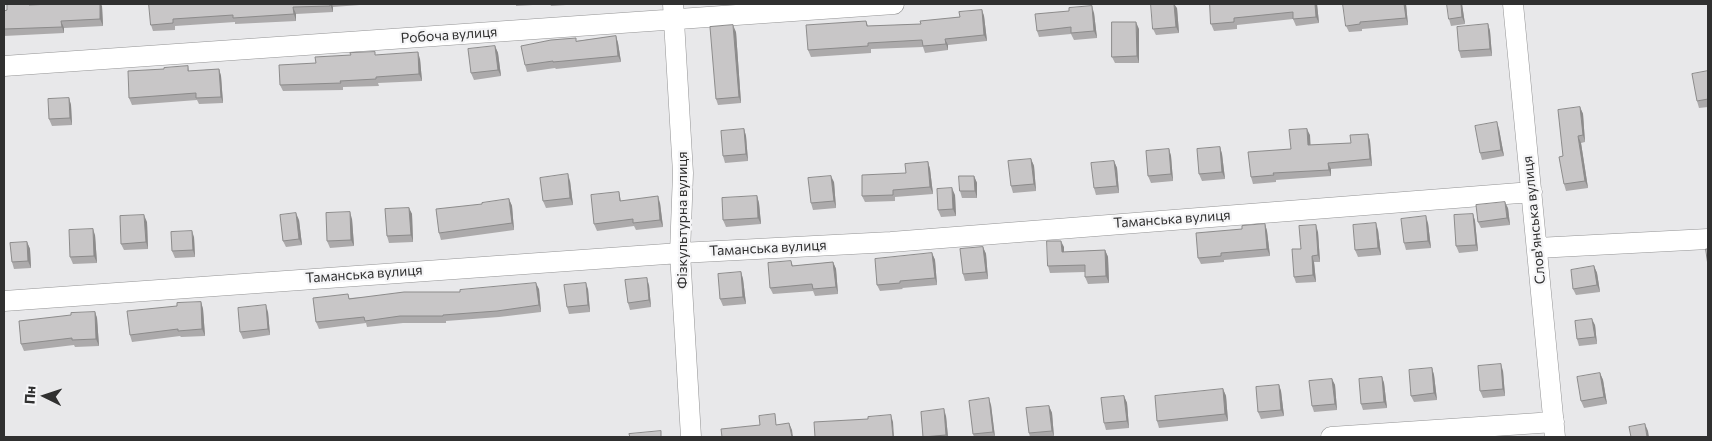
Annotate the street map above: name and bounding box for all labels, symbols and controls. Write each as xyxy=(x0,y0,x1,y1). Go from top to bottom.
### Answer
street label: Робоча вулиця xyxy=(400,23,498,47)
street label: Фізкультурна вулиця xyxy=(674,151,690,289)
street label: Слов'янська вулиця xyxy=(1519,155,1549,285)
street label: Таманська вулиця xyxy=(1113,207,1231,231)
street label: Таманська вулиця xyxy=(709,237,827,259)
street label: Таманська вулиця xyxy=(305,262,423,286)
north arrow xyxy=(20,371,70,421)
text: Пн xyxy=(20,385,39,405)

